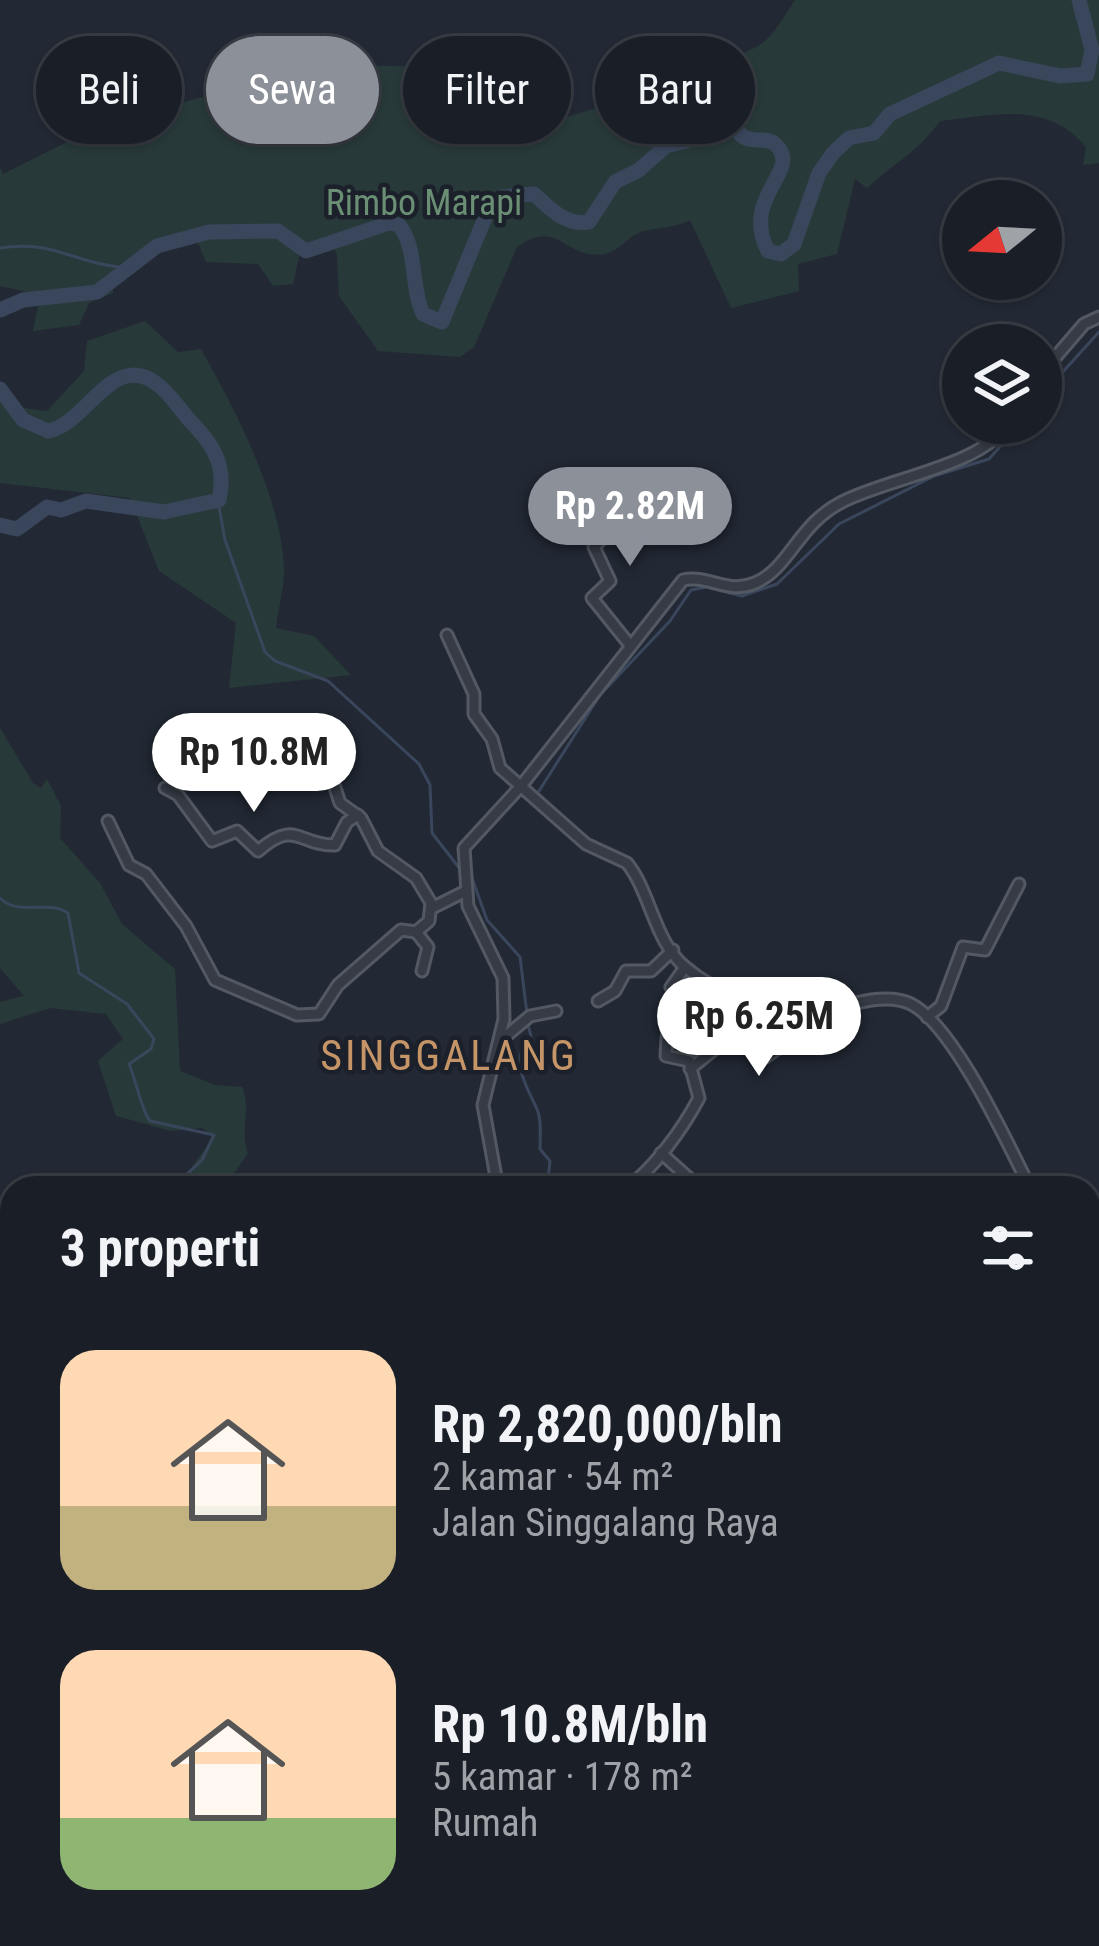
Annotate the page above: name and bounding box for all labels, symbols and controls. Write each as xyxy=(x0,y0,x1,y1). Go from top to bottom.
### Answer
chip: Beli xyxy=(36,36,182,144)
chip: Sewa xyxy=(206,36,379,144)
chip: Filter xyxy=(403,36,571,144)
chip: Baru xyxy=(595,36,755,144)
north arrow xyxy=(942,180,1062,300)
map controls xyxy=(942,180,1062,444)
park label: Rimbo Marapi xyxy=(326,182,522,224)
button: layers xyxy=(942,324,1062,444)
pin: Rp 2.82M xyxy=(506,467,754,569)
text: Rp 2.82M xyxy=(555,483,705,529)
pin: Rp 10.8M xyxy=(130,713,378,815)
text: Rp 10.8M xyxy=(179,729,329,775)
pin: Rp 6.25M xyxy=(635,977,883,1079)
text: Rp 6.25M xyxy=(684,993,834,1039)
district label: SINGGALANG xyxy=(320,1031,578,1080)
icon: filters xyxy=(975,1215,1041,1281)
text: 3 properti xyxy=(60,1219,260,1278)
text: Rp 2,820,000/bln xyxy=(432,1395,783,1454)
icon: home xyxy=(156,1398,300,1542)
text: 2 kamar · 54 m² xyxy=(432,1454,673,1500)
text: Jalan Singgalang Raya xyxy=(432,1500,779,1546)
text: Rp 10.8M/bln xyxy=(432,1695,708,1754)
icon: home xyxy=(156,1698,300,1842)
text: 5 kamar · 178 m² xyxy=(432,1754,693,1800)
text: Rumah xyxy=(432,1800,538,1846)

